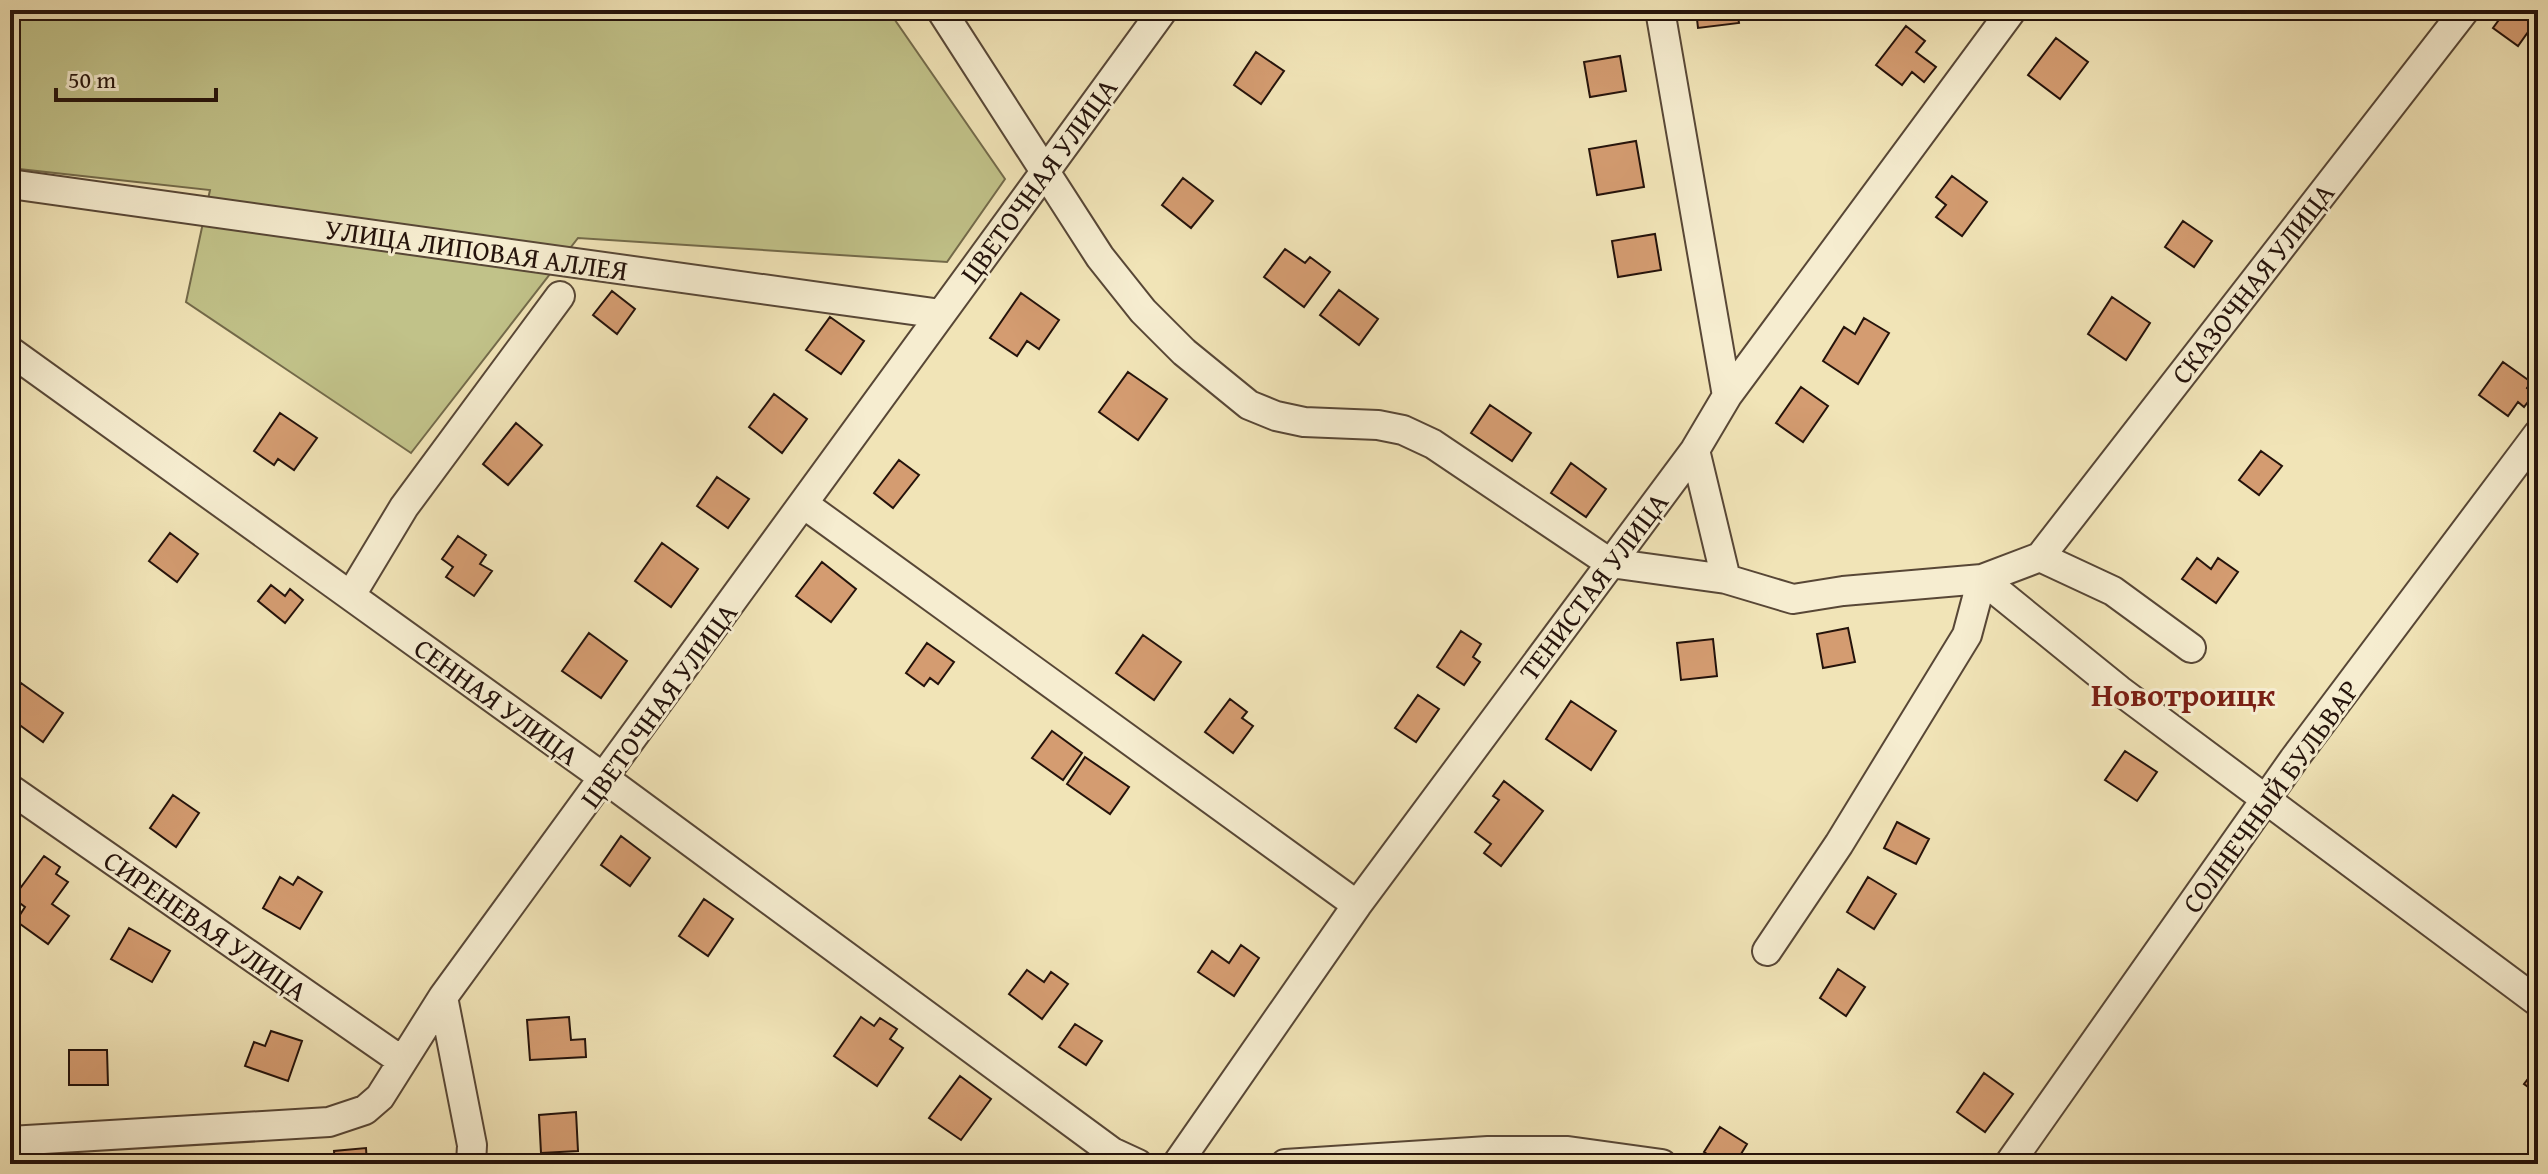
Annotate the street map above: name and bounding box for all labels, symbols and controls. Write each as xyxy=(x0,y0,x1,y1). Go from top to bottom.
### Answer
scale bar xyxy=(56,52,216,102)
text: 50 m xyxy=(68,62,116,97)
street label: ЦВЕТОЧНАЯ УЛИЦА xyxy=(949,69,1127,291)
street label: СКАЗОЧНАЯ УЛИЦА xyxy=(2160,174,2344,392)
street label: УЛИЦА ЛИПОВАЯ АЛЛЕЯ xyxy=(322,207,630,291)
street label: ТЕНИСТАЯ УЛИЦА xyxy=(1508,483,1678,689)
street label: ЦВЕТОЧНАЯ УЛИЦА xyxy=(569,594,747,816)
street label: СЕННАЯ УЛИЦА xyxy=(406,627,588,775)
district label: Новотроицк xyxy=(2091,671,2276,718)
street label: СОЛНЕЧНЫЙ БУЛЬВАР xyxy=(2171,671,2369,921)
street label: СИРЕНЕВАЯ УЛИЦА xyxy=(96,839,316,1011)

